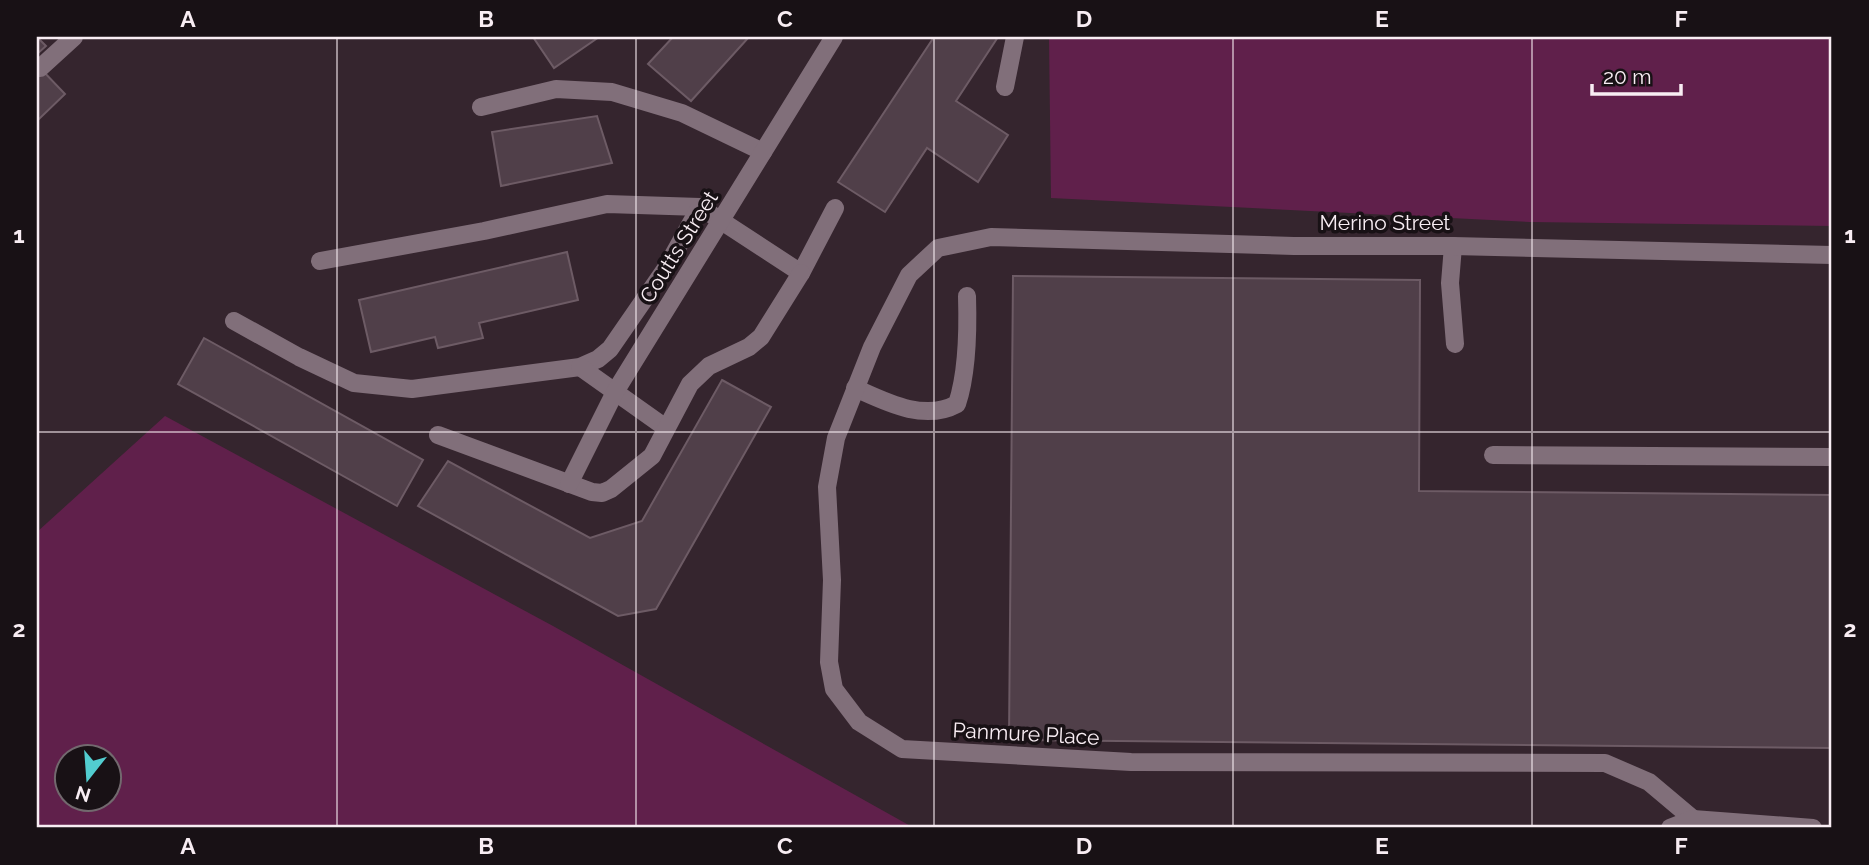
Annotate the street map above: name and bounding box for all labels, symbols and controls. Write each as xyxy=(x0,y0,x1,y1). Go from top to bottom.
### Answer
text: A xyxy=(180,5,196,32)
text: B xyxy=(478,5,494,32)
text: C xyxy=(777,5,793,32)
text: D xyxy=(1076,5,1092,32)
text: E xyxy=(1375,5,1389,32)
text: F xyxy=(1674,5,1688,32)
scale bar xyxy=(1592,52,1682,96)
text: 20 m xyxy=(1603,64,1651,89)
street label: Coutts Street xyxy=(634,186,723,307)
street label: Merino Street xyxy=(1320,210,1450,235)
text: 1 xyxy=(13,221,25,248)
text: 1 xyxy=(1844,221,1856,248)
text: 2 xyxy=(13,615,25,642)
text: 2 xyxy=(1844,615,1856,642)
street label: Panmure Place xyxy=(952,717,1100,750)
north arrow xyxy=(52,742,122,812)
text: N xyxy=(73,782,93,807)
text: A xyxy=(180,832,196,859)
text: B xyxy=(478,832,494,859)
text: C xyxy=(777,832,793,859)
text: D xyxy=(1076,832,1092,859)
text: E xyxy=(1375,832,1389,859)
text: F xyxy=(1674,832,1688,859)

